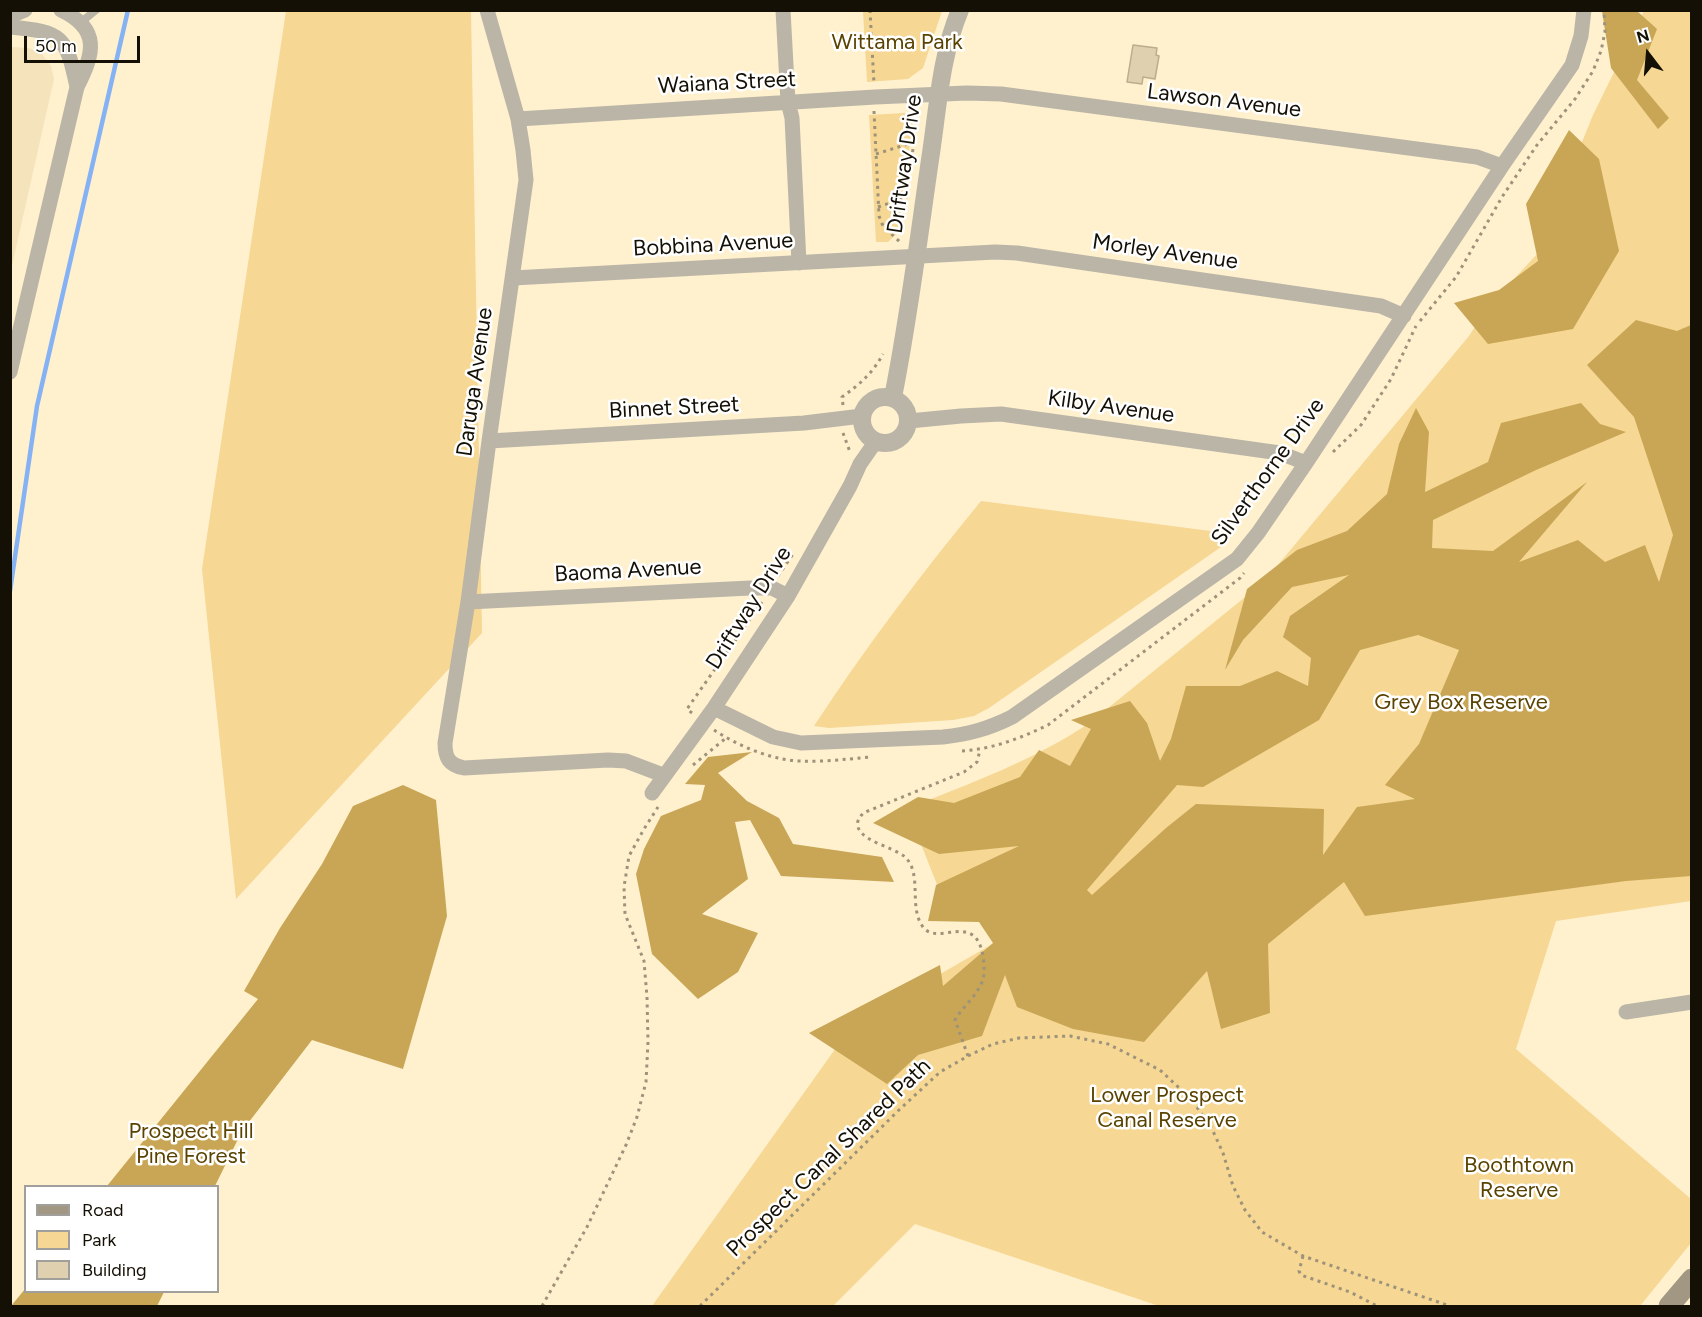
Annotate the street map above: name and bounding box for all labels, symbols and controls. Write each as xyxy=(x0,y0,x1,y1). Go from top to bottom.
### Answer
scale bar xyxy=(27,24,142,62)
north arrow xyxy=(1618,24,1678,84)
text: N xyxy=(1634,25,1651,47)
park label: Wittama Park xyxy=(831,30,963,56)
text: 50 m xyxy=(35,35,77,57)
street label: Waiana Street xyxy=(657,66,797,100)
street label: Lawson Avenue xyxy=(1146,78,1302,124)
street label: Driftway Drive xyxy=(882,93,928,235)
street label: Bobbina Avenue xyxy=(632,228,794,262)
street label: Morley Avenue xyxy=(1090,229,1240,275)
street label: Daruga Avenue xyxy=(451,306,499,458)
street label: Kilby Avenue xyxy=(1046,385,1176,429)
street label: Binnet Street xyxy=(608,391,740,425)
street label: Silverthorne Drive xyxy=(1206,393,1330,551)
street label: Driftway Drive xyxy=(701,542,797,674)
street label: Baoma Avenue xyxy=(554,554,702,588)
park label: Grey Box Reserve xyxy=(1374,690,1548,716)
street label: Prospect Canal Shared Path xyxy=(721,1053,937,1263)
park label: Lower Prospect Canal Reserve xyxy=(1090,1083,1244,1134)
park label: Prospect Hill Pine Forest xyxy=(128,1119,254,1170)
park label: Boothtown Reserve xyxy=(1464,1153,1574,1204)
legend xyxy=(24,1185,219,1293)
text: Road xyxy=(82,1199,123,1221)
text: Park xyxy=(82,1229,116,1251)
text: Building xyxy=(82,1259,147,1281)

